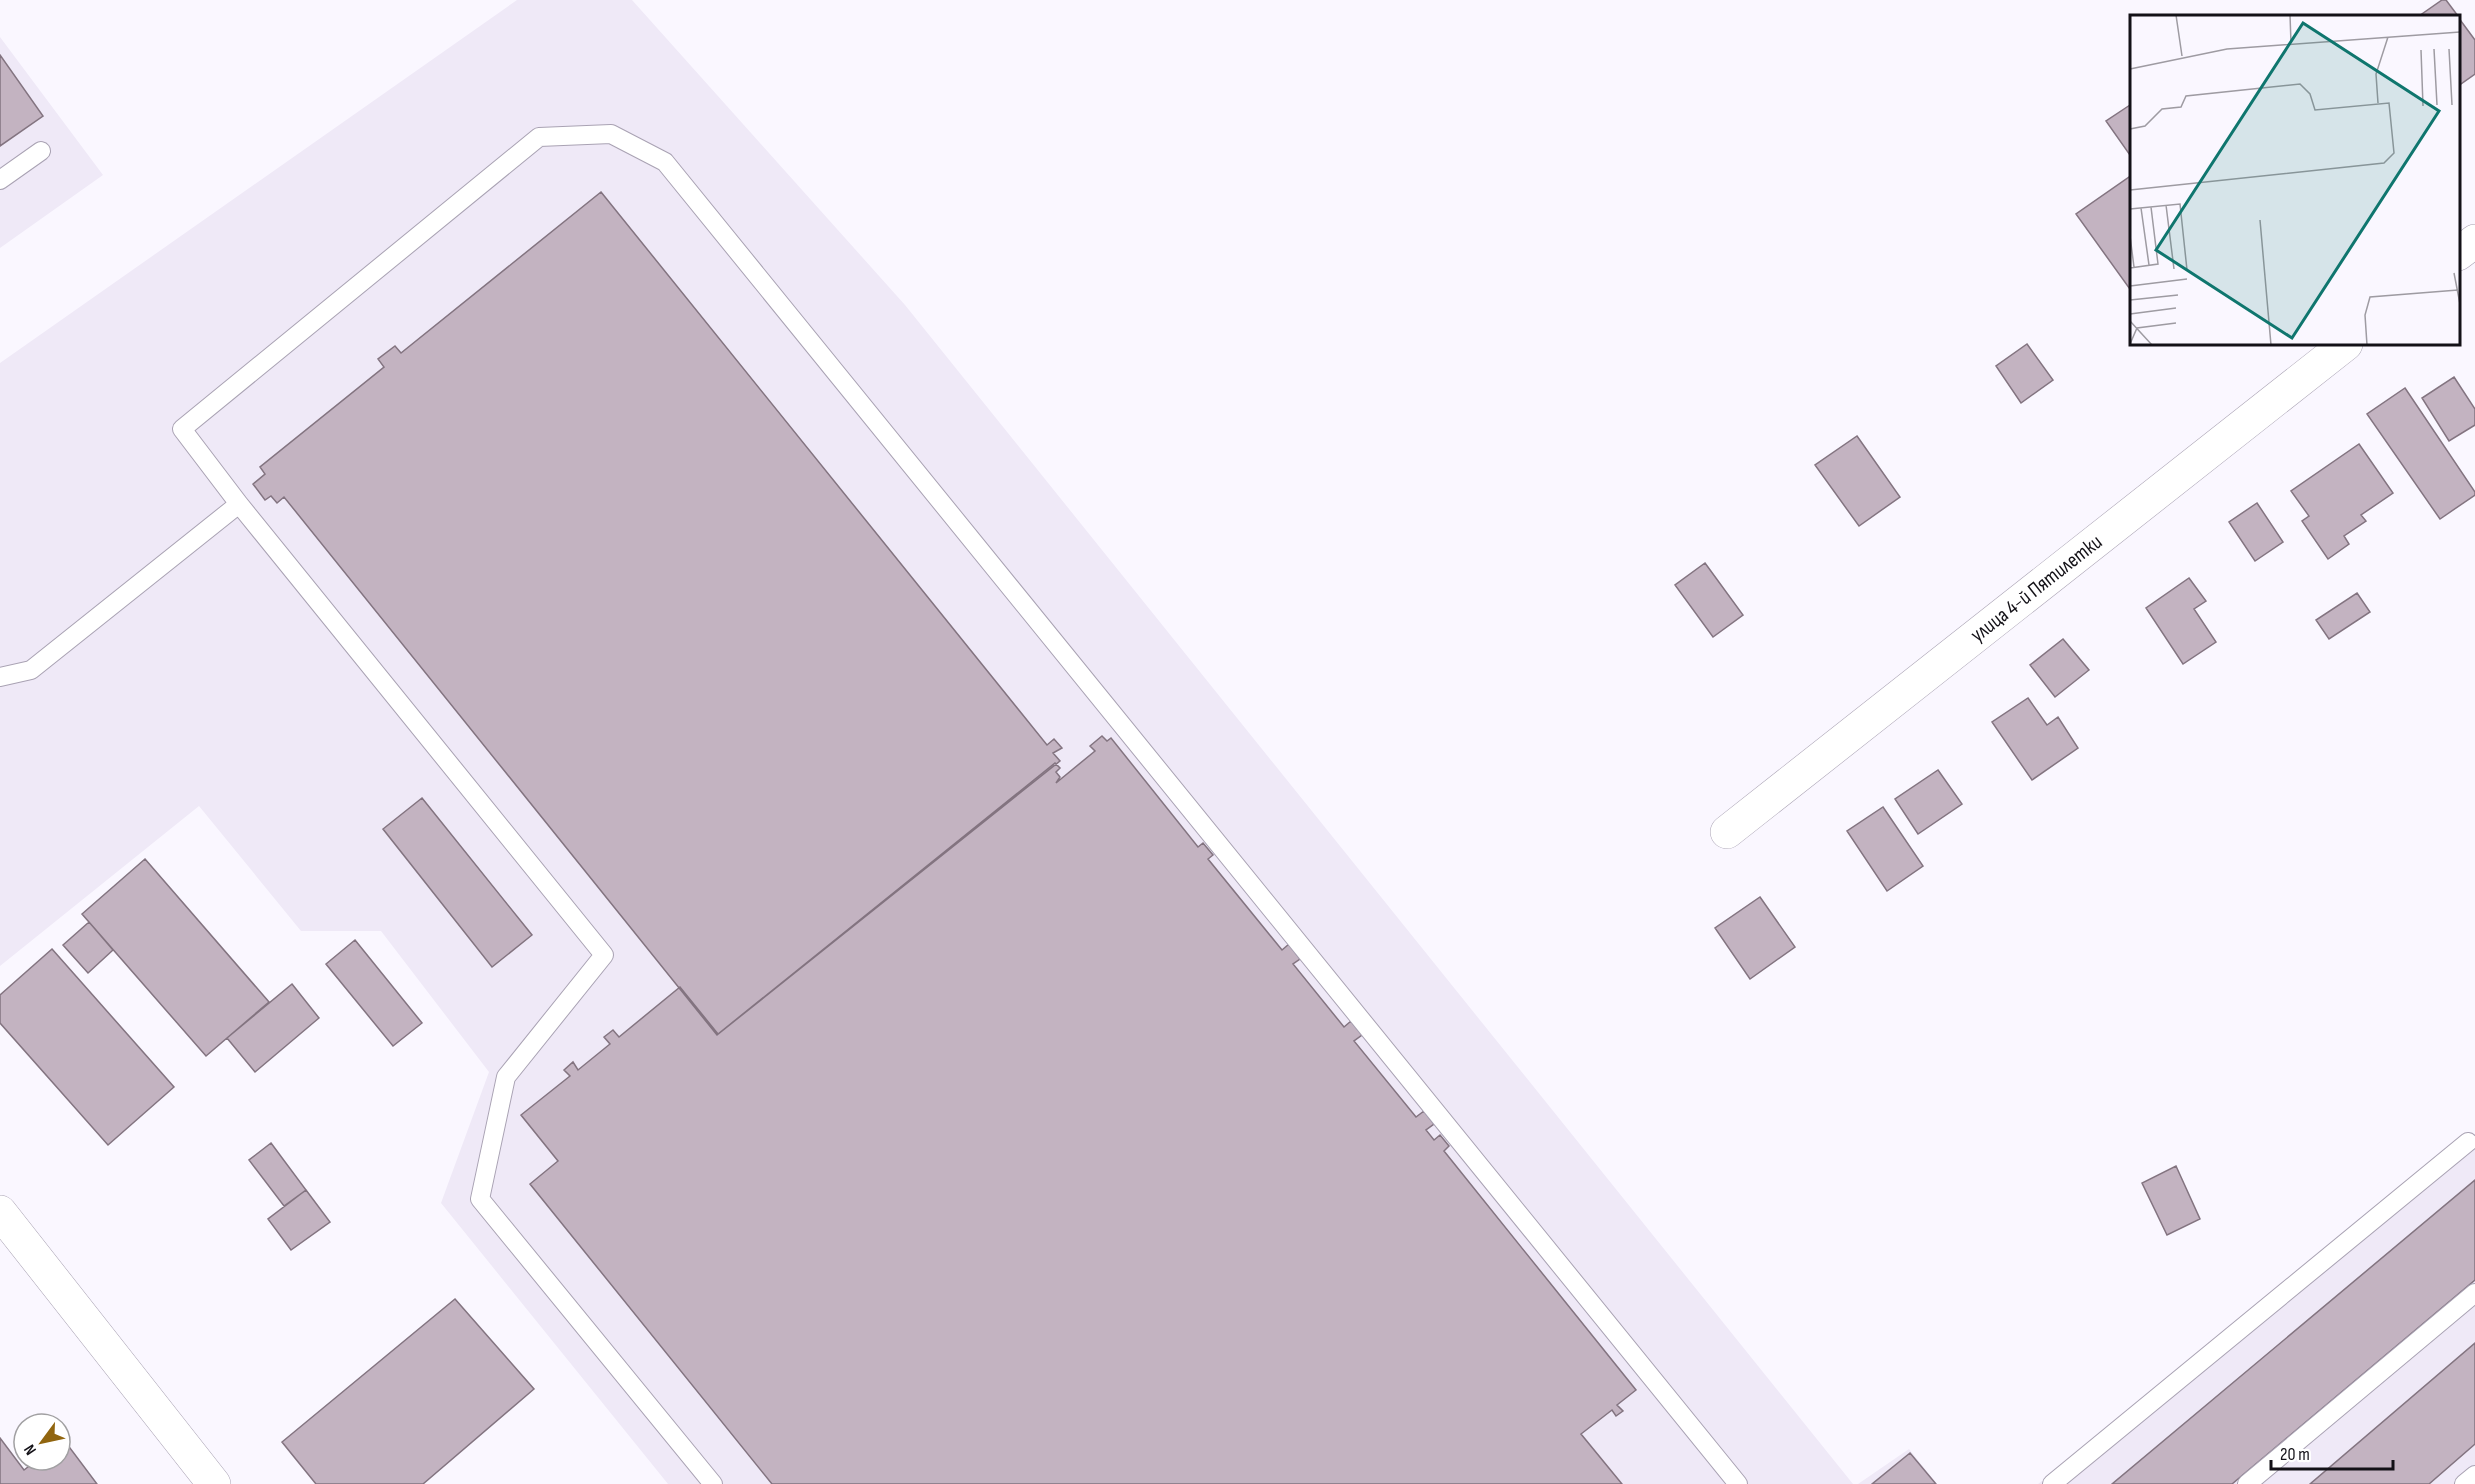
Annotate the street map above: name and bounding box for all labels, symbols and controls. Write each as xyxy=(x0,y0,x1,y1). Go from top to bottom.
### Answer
inset map xyxy=(2130,15,2460,345)
street label: улица 4-й Пятилетки xyxy=(1966,529,2107,648)
north arrow xyxy=(12,1412,72,1472)
scale bar xyxy=(2271,1433,2392,1471)
text: N xyxy=(20,1441,41,1458)
text: 20 m xyxy=(2280,1444,2310,1465)

